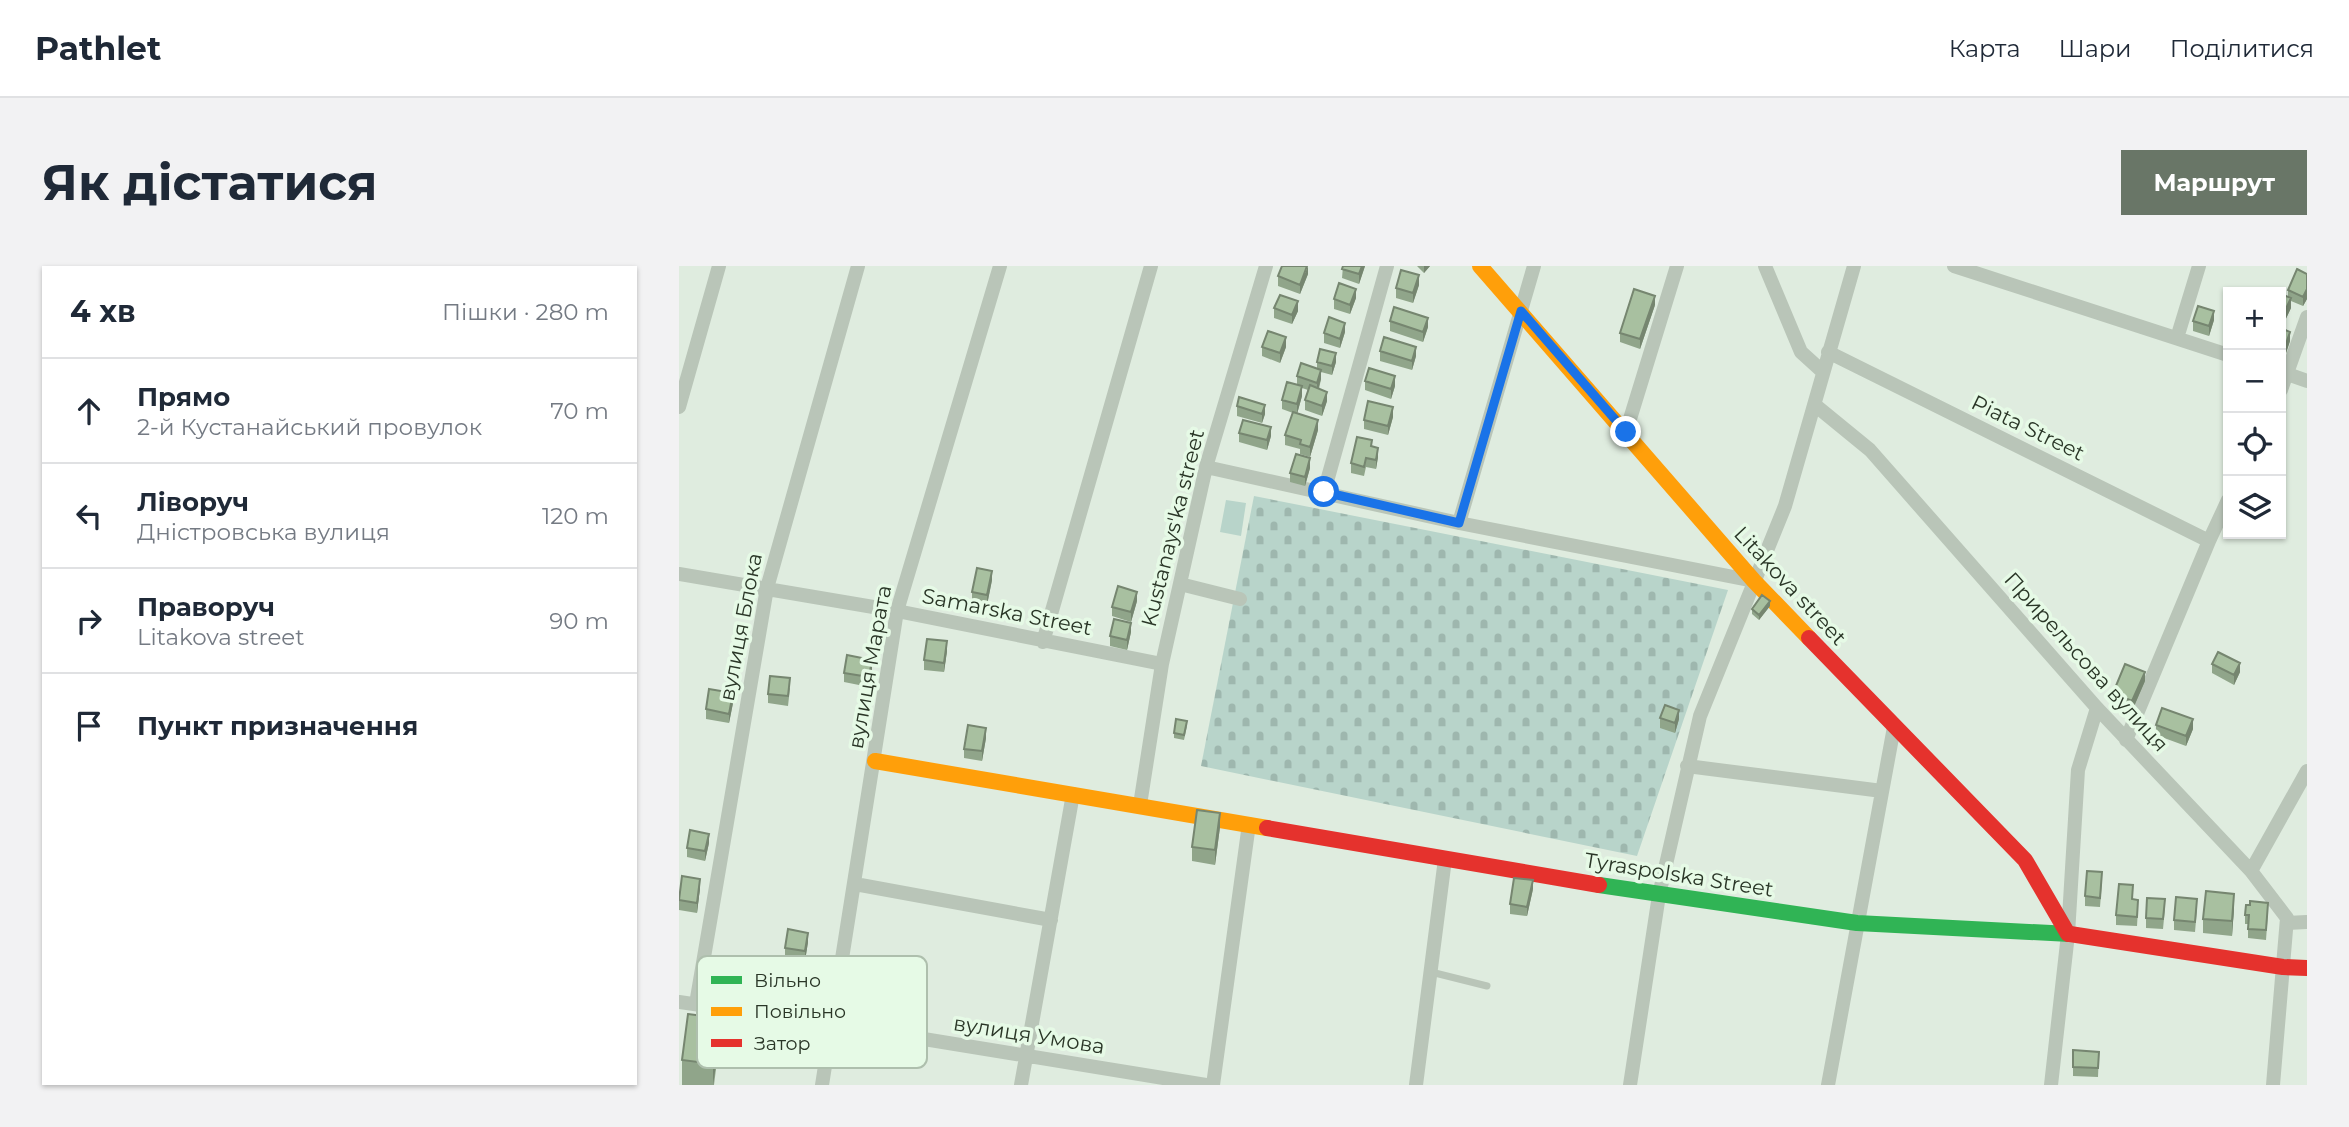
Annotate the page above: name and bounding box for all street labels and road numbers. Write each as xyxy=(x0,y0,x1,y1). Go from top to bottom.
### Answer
street label: Piata Street xyxy=(1968,389,2089,466)
street label: Kustanays'ka street xyxy=(1136,427,1209,629)
street label: Litakova street xyxy=(1729,521,1852,650)
street label: вулиця Блока xyxy=(714,551,767,703)
street label: Прирельсова вулиця xyxy=(1999,567,2174,757)
street label: вулиця Марата xyxy=(843,583,896,751)
street label: Samarska Street xyxy=(920,583,1094,640)
street label: Tyraspolska Street xyxy=(1583,847,1775,902)
street label: вулиця Умова xyxy=(952,1010,1107,1059)

